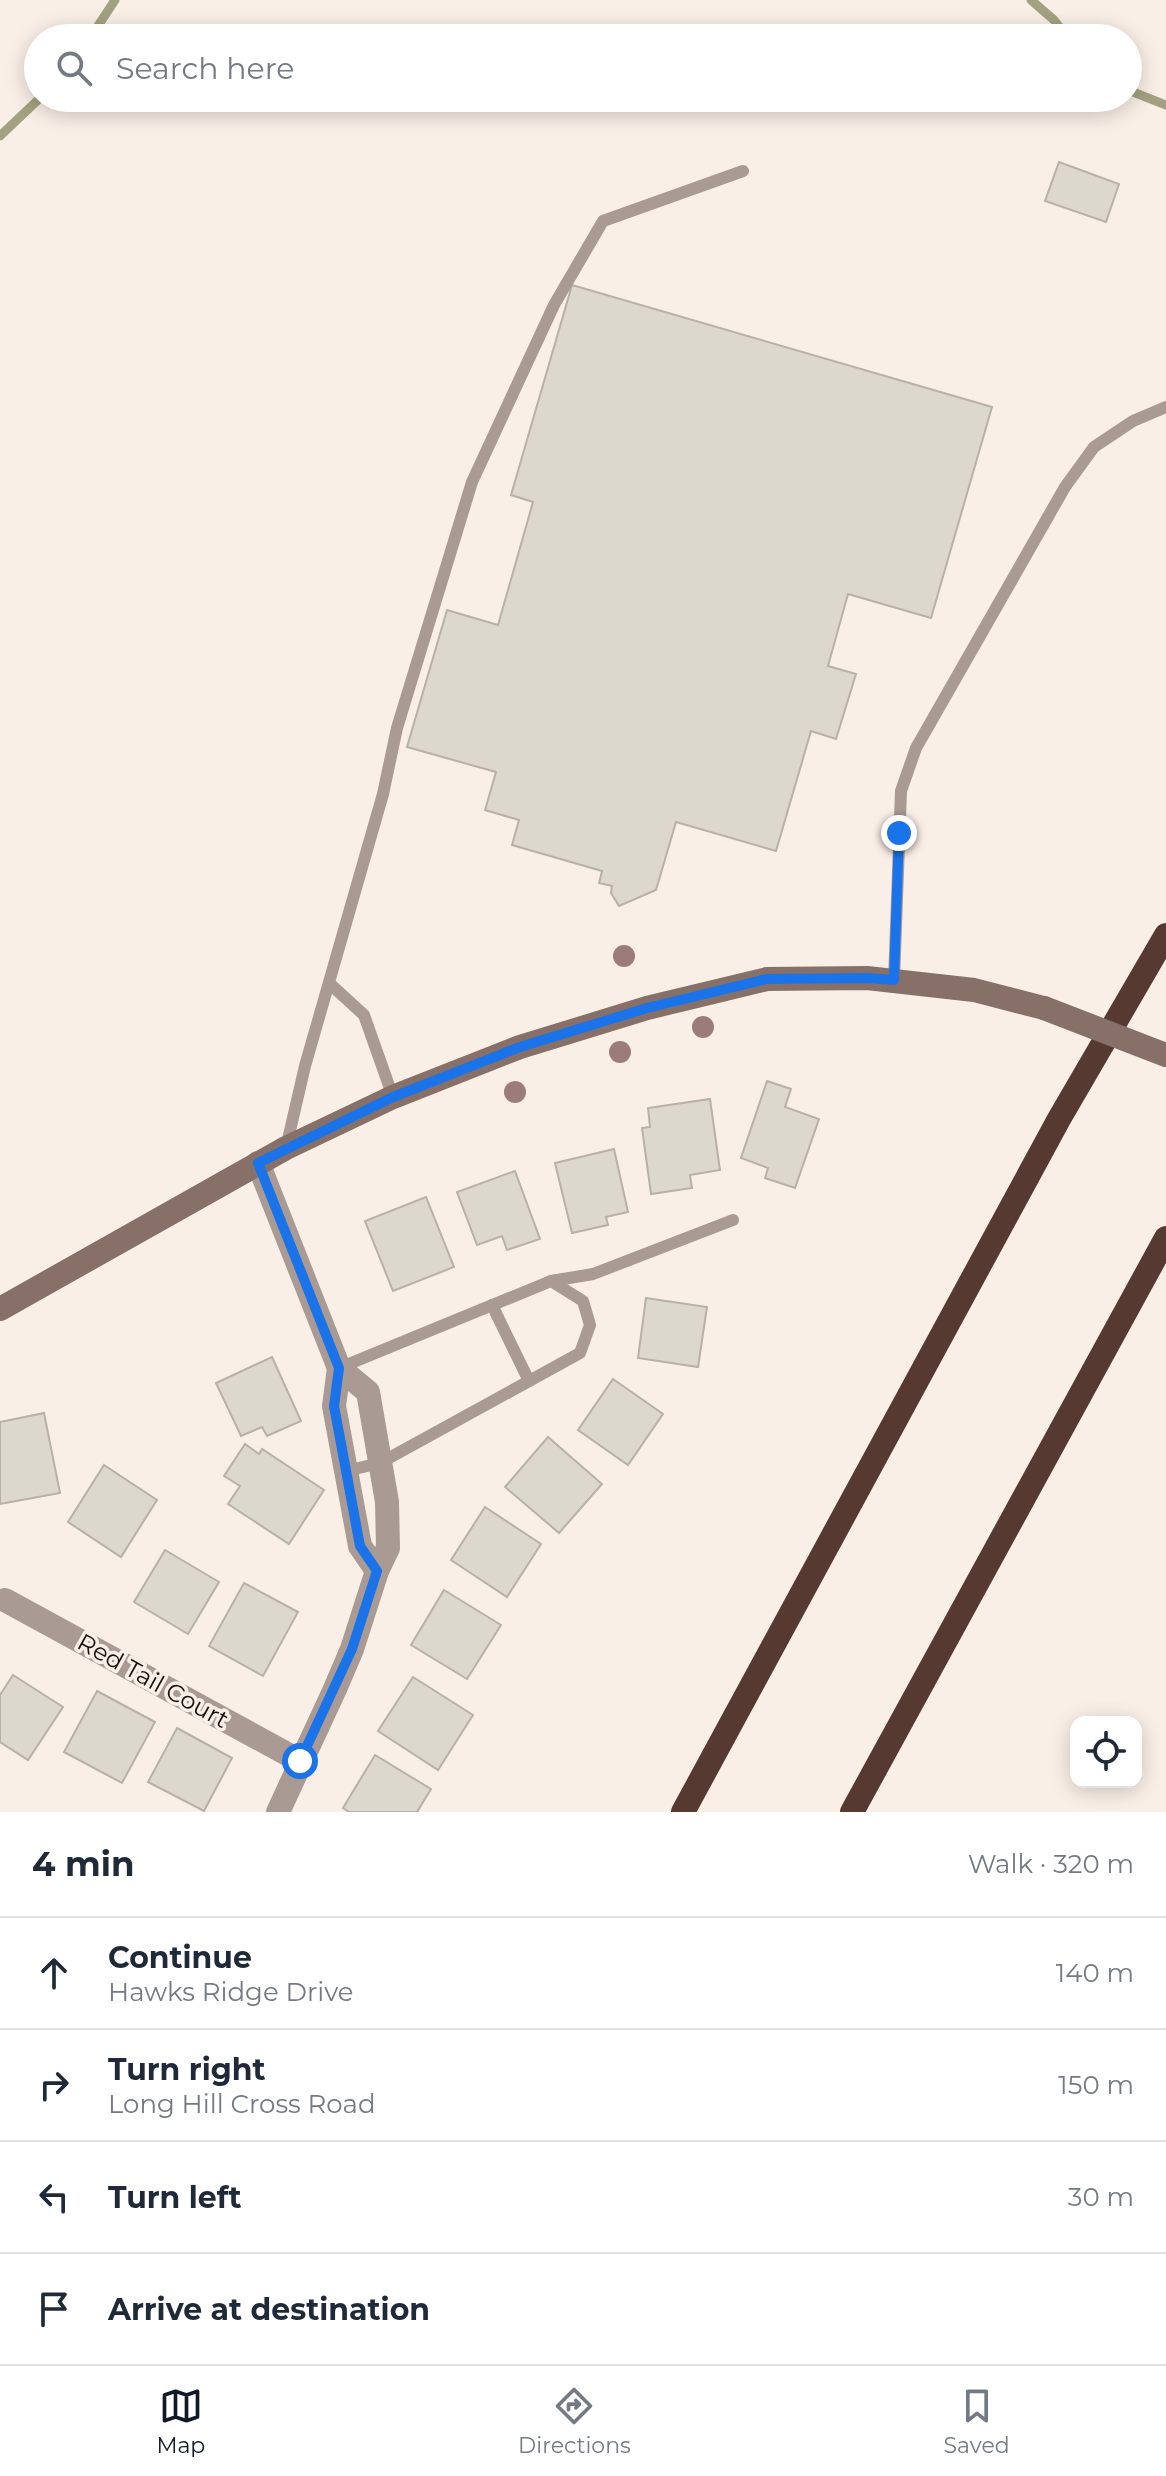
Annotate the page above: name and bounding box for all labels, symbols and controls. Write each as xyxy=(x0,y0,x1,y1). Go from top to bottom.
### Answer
search box xyxy=(24,24,1142,112)
icon: search xyxy=(52,46,96,90)
text: Search here xyxy=(116,50,294,87)
route end xyxy=(881,815,917,851)
street label: Red Tail Court xyxy=(73,1627,234,1734)
map controls xyxy=(1070,1716,1142,1788)
button: locate xyxy=(1070,1716,1142,1788)
route start xyxy=(282,1743,318,1779)
text: 4 min xyxy=(32,1843,134,1885)
text: Walk · 320 m xyxy=(968,1848,1134,1880)
text: Continue xyxy=(108,1939,252,1976)
icon: ahead xyxy=(32,1951,76,1995)
text: 140 m xyxy=(1056,1957,1134,1989)
text: Hawks Ridge Drive xyxy=(108,1976,354,2008)
text: Turn right xyxy=(108,2051,265,2088)
icon: right xyxy=(32,2063,76,2107)
text: 150 m xyxy=(1058,2069,1134,2101)
text: Long Hill Cross Road xyxy=(108,2088,376,2120)
icon: left xyxy=(32,2175,76,2219)
text: Turn left xyxy=(108,2179,241,2216)
text: 30 m xyxy=(1068,2181,1134,2213)
icon: arrive xyxy=(32,2287,76,2331)
text: Arrive at destination xyxy=(108,2291,430,2328)
tab: Map xyxy=(156,2384,205,2459)
tab: Directions xyxy=(518,2384,631,2459)
tab: Saved xyxy=(944,2384,1010,2459)

